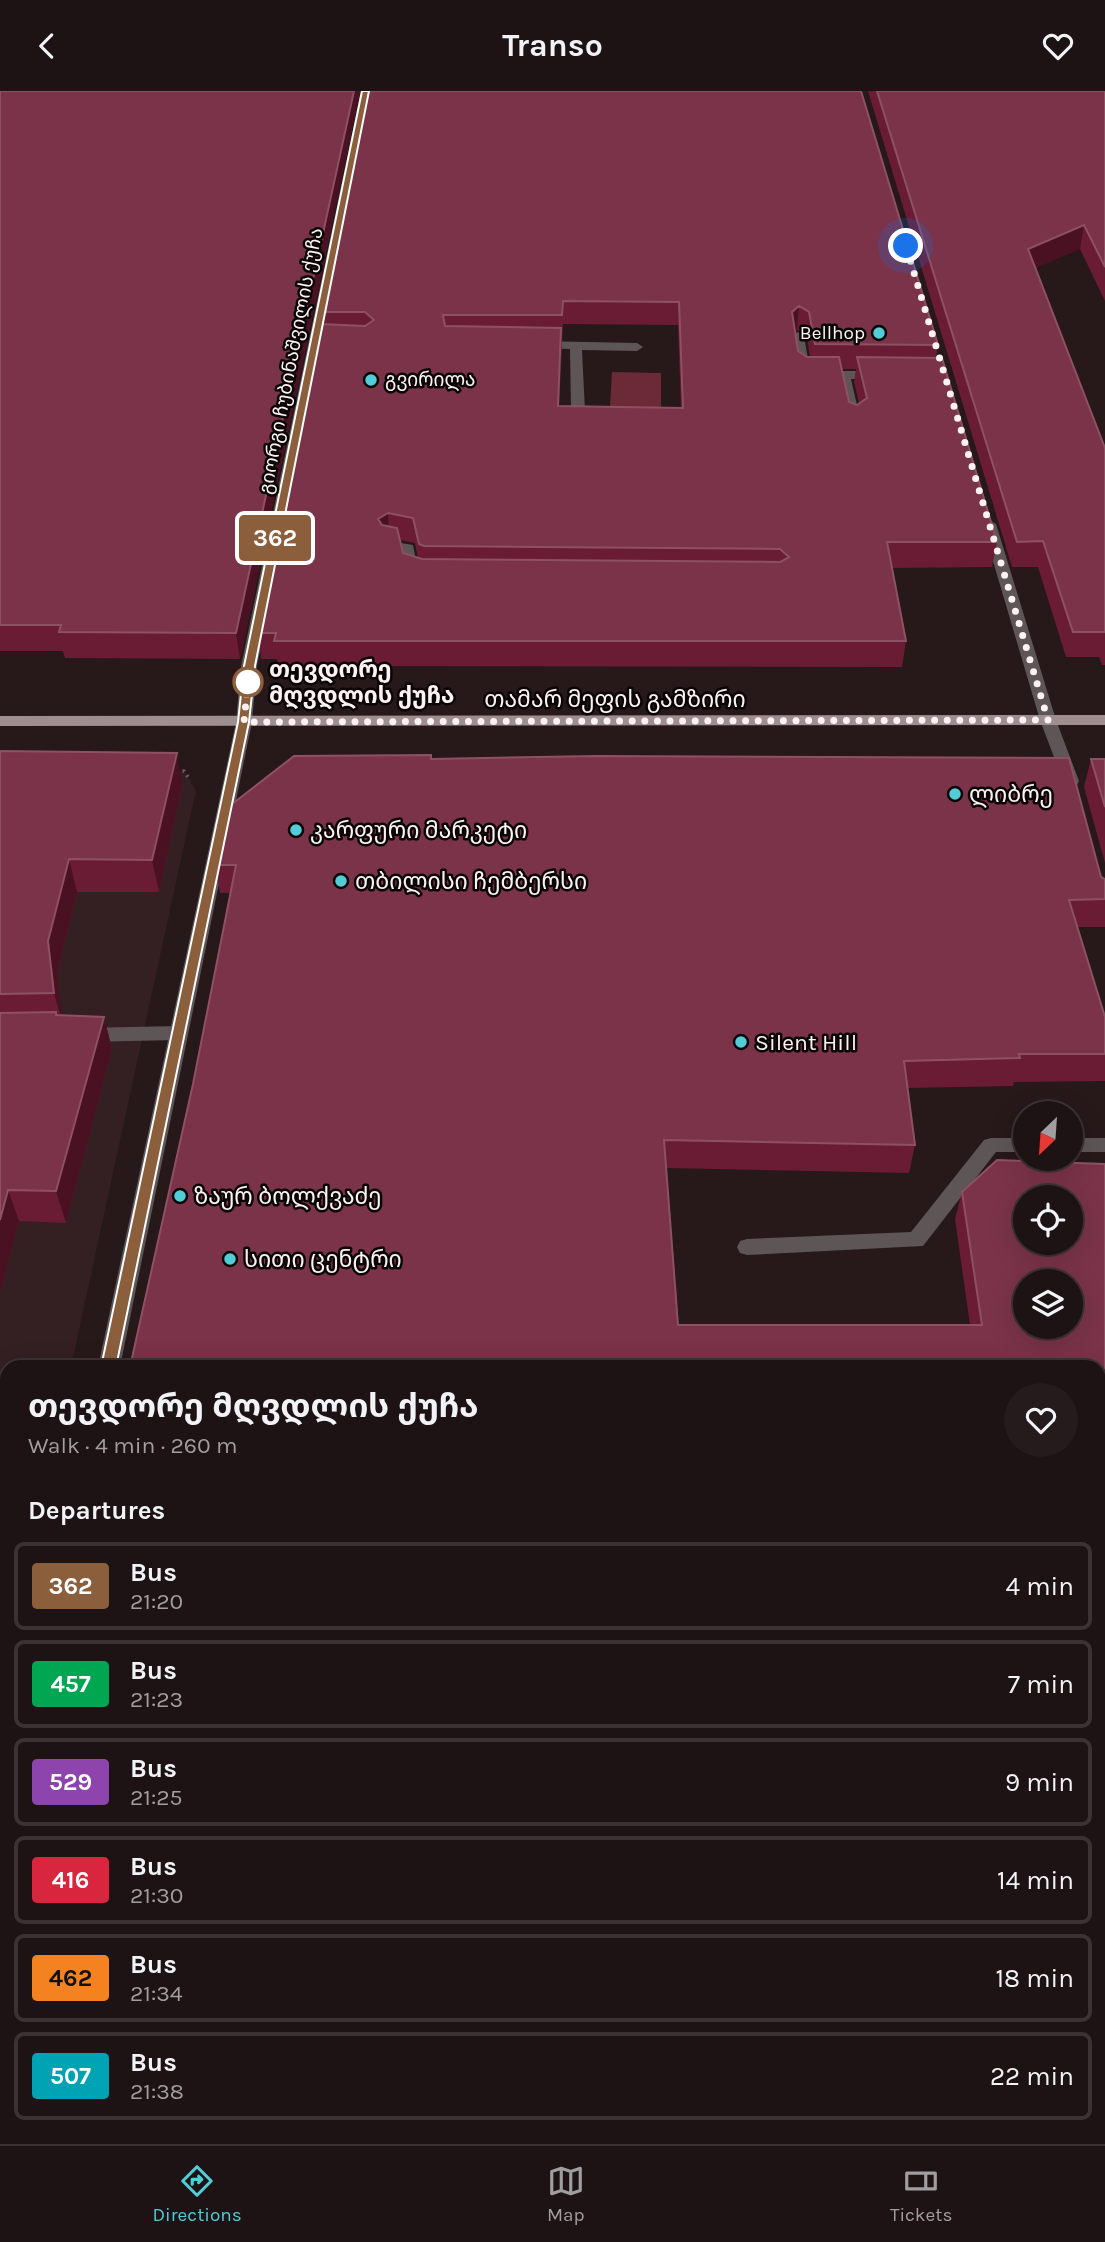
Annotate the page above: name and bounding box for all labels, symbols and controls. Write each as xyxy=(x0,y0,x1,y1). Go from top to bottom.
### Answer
icon: back xyxy=(28,27,66,65)
text: Transo xyxy=(502,27,603,64)
icon: heart xyxy=(1039,27,1077,65)
street label: გიორგი ჩუბინაშვილის ქუჩა xyxy=(254,226,329,496)
your location xyxy=(888,228,923,263)
place label: Bellhop xyxy=(800,322,865,344)
marker: Bellhop xyxy=(871,325,887,341)
place label: გვირილა xyxy=(385,369,476,392)
marker: გვირილა xyxy=(363,372,379,388)
line badge: 362 xyxy=(235,515,315,561)
text: 362 xyxy=(253,524,297,552)
place label: თევდორე მღვდლის ქუჩა xyxy=(269,656,455,710)
marker: თევდორე მღვდლის ქუჩა xyxy=(233,667,263,697)
street label: თამარ მეფის გამზირი xyxy=(484,686,746,713)
place label: ლიბრე xyxy=(969,781,1053,808)
marker: ლიბრე xyxy=(947,786,963,802)
place label: კარფური მარკეტი xyxy=(310,817,527,844)
marker: კარფური მარკეტი xyxy=(288,822,304,838)
place label: თბილისი ჩემბერსი xyxy=(355,868,587,895)
marker: თბილისი ჩემბერსი xyxy=(333,873,349,889)
place label: Silent Hill xyxy=(755,1029,857,1056)
marker: Silent Hill xyxy=(733,1034,749,1050)
north arrow xyxy=(1013,1101,1083,1171)
map controls xyxy=(1013,1101,1083,1339)
place label: ზაურ ბოლქვაძე xyxy=(194,1183,382,1210)
button: locate xyxy=(1013,1185,1083,1255)
marker: ზაურ ბოლქვაძე xyxy=(172,1188,188,1204)
place label: სითი ცენტრი xyxy=(244,1246,402,1273)
marker: სითი ცენტრი xyxy=(222,1251,238,1267)
button: layers xyxy=(1013,1269,1083,1339)
button: heart xyxy=(1004,1383,1078,1457)
text: თევდორე მღვდლის ქუჩა xyxy=(28,1387,478,1425)
text: Walk · 4 min · 260 m xyxy=(28,1432,238,1459)
text: Departures xyxy=(28,1495,165,1526)
text: Bus xyxy=(130,1557,177,1588)
text: 4 min xyxy=(1006,1571,1074,1602)
text: 362 xyxy=(48,1572,93,1600)
text: 21:20 xyxy=(130,1588,183,1615)
text: Bus xyxy=(130,1655,177,1686)
text: 7 min xyxy=(1008,1669,1074,1700)
text: 457 xyxy=(50,1670,91,1698)
text: 21:23 xyxy=(130,1686,183,1713)
text: Bus xyxy=(130,1753,177,1784)
text: 9 min xyxy=(1005,1767,1074,1798)
text: 529 xyxy=(49,1768,92,1796)
text: 21:25 xyxy=(130,1784,183,1811)
text: Bus xyxy=(130,1851,177,1882)
text: 14 min xyxy=(997,1865,1074,1896)
text: 416 xyxy=(52,1866,89,1894)
text: 21:30 xyxy=(130,1882,183,1909)
text: Bus xyxy=(130,1949,177,1980)
text: 18 min xyxy=(995,1963,1074,1994)
text: 462 xyxy=(49,1964,92,1992)
text: 21:34 xyxy=(130,1980,183,2007)
text: Bus xyxy=(130,2047,177,2078)
text: 22 min xyxy=(990,2061,1074,2092)
text: 507 xyxy=(50,2062,91,2090)
text: 21:38 xyxy=(130,2078,184,2105)
tab: Directions xyxy=(153,2162,242,2226)
tab: Map xyxy=(547,2162,585,2226)
tab: Tickets xyxy=(890,2162,952,2226)

